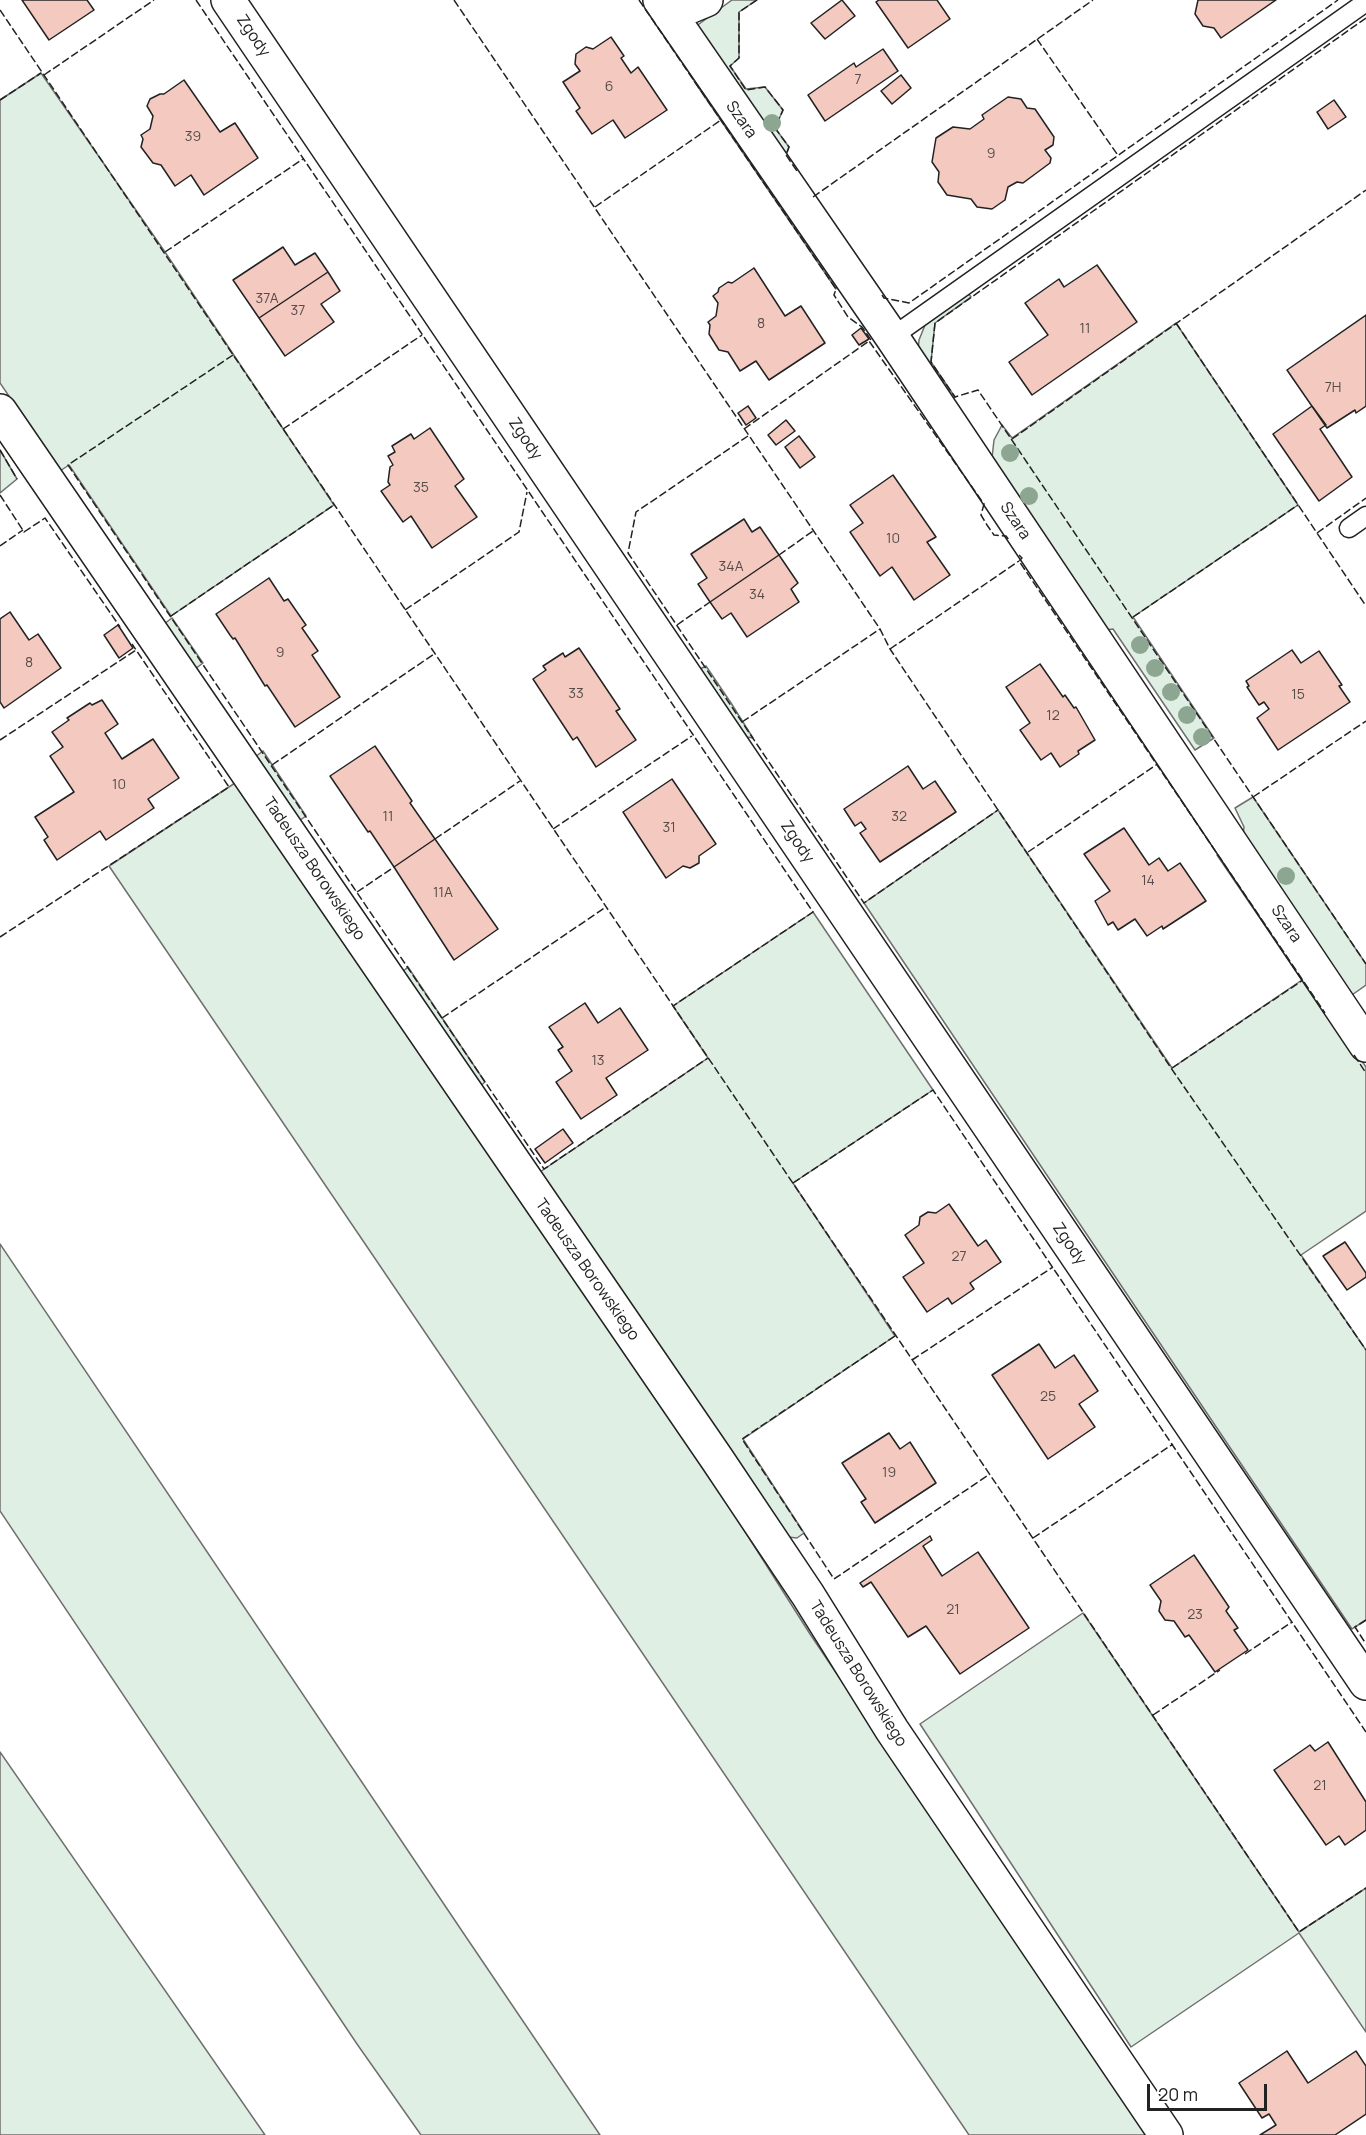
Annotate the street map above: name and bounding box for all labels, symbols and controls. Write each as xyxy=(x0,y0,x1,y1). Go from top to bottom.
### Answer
street label: Zgody xyxy=(232,11,274,61)
house number: 7 xyxy=(854,72,862,88)
house number: 6 xyxy=(605,79,613,95)
street label: Szara xyxy=(721,98,761,142)
house number: 39 xyxy=(185,129,201,145)
house number: 9 xyxy=(987,146,995,162)
house number: 37A xyxy=(255,291,279,307)
house number: 37 xyxy=(291,303,305,319)
house number: 8 xyxy=(757,316,765,332)
house number: 11 xyxy=(1080,321,1090,337)
house number: 7H xyxy=(1325,380,1341,396)
street label: Zgody xyxy=(504,414,546,464)
house number: 35 xyxy=(413,480,429,496)
street label: Szara xyxy=(996,499,1034,543)
house number: 10 xyxy=(886,531,900,547)
house number: 34A xyxy=(718,559,744,575)
house number: 34 xyxy=(749,587,765,603)
house number: 9 xyxy=(276,645,284,661)
house number: 8 xyxy=(25,655,33,671)
house number: 33 xyxy=(568,686,584,702)
house number: 15 xyxy=(1291,687,1305,703)
house number: 12 xyxy=(1046,708,1060,724)
house number: 10 xyxy=(112,777,126,793)
street label: Tadeusza Borowskiego xyxy=(259,794,369,944)
house number: 11 xyxy=(383,809,393,825)
house number: 32 xyxy=(891,809,907,825)
street label: Zgody xyxy=(776,817,818,867)
house number: 31 xyxy=(662,820,676,836)
house number: 14 xyxy=(1141,873,1155,889)
house number: 11A xyxy=(433,885,453,901)
street label: Szara xyxy=(1267,902,1305,946)
house number: 13 xyxy=(591,1053,605,1069)
street label: Tadeusza Borowskiego xyxy=(531,1195,643,1345)
street label: Zgody xyxy=(1048,1219,1090,1269)
house number: 27 xyxy=(951,1249,967,1265)
house number: 25 xyxy=(1040,1389,1056,1405)
house number: 19 xyxy=(882,1465,896,1481)
street label: Tadeusza Borowskiego xyxy=(805,1597,911,1751)
house number: 21 xyxy=(946,1602,960,1618)
house number: 23 xyxy=(1187,1607,1203,1623)
house number: 21 xyxy=(1313,1778,1327,1794)
scale bar xyxy=(1150,2072,1270,2110)
text: 20 m xyxy=(1158,2082,1198,2106)

